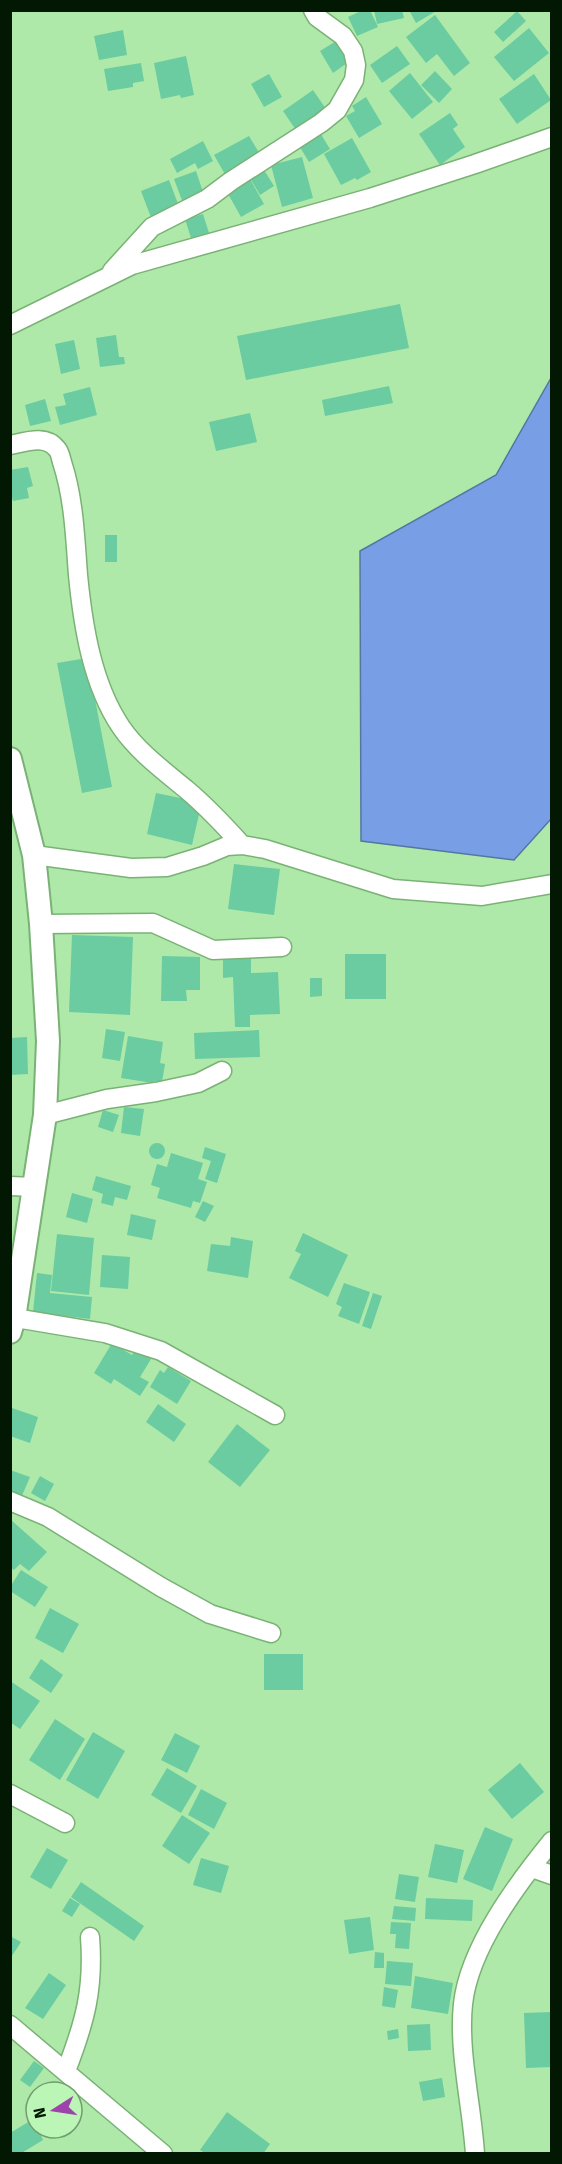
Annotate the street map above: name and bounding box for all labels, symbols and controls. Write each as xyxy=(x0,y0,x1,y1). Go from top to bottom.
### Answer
north arrow xyxy=(24,2080,84,2140)
text: N xyxy=(29,2106,50,2120)

